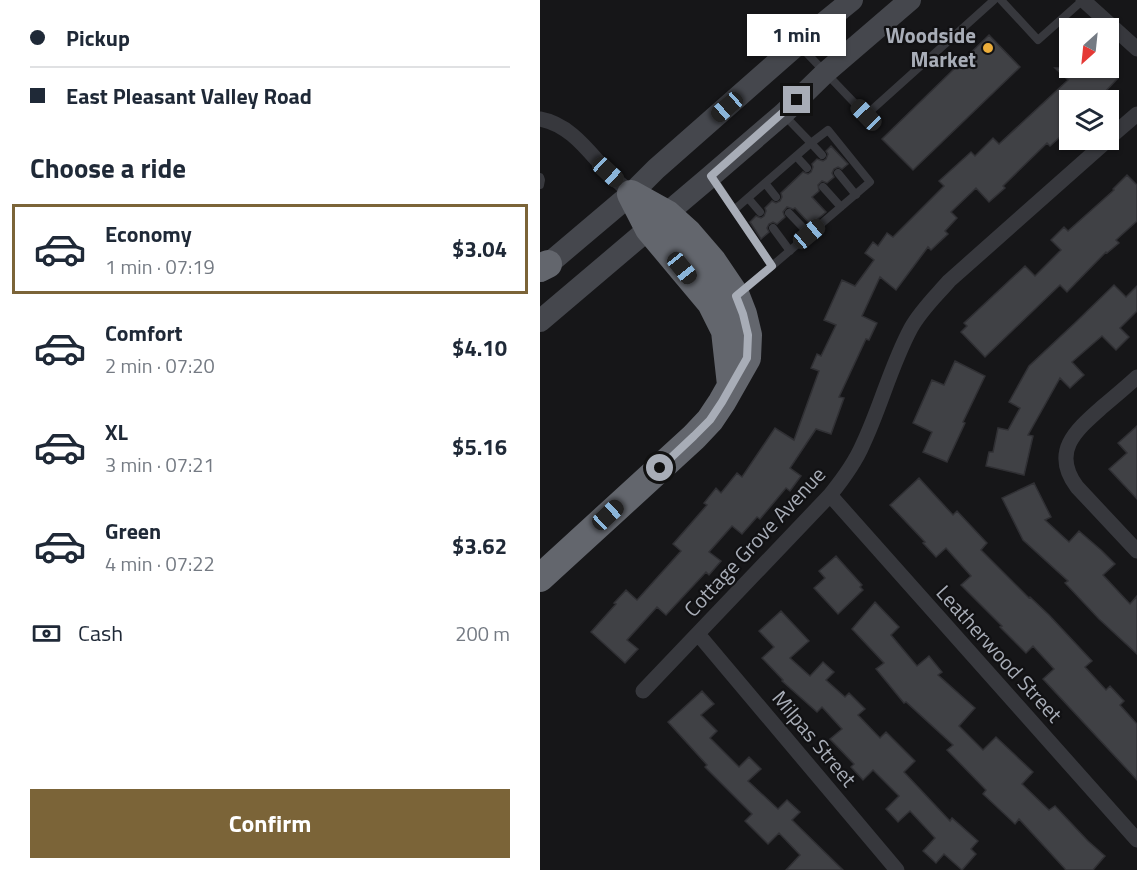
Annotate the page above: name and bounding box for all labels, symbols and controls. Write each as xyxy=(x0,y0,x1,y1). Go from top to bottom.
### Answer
callout: 1 min xyxy=(748,13,846,55)
north arrow xyxy=(1059,18,1119,78)
map controls xyxy=(1059,18,1119,150)
text: 1 min xyxy=(772,19,821,50)
place label: Woodside Market xyxy=(885,19,976,75)
text: Pickup xyxy=(66,21,130,55)
marker: Woodside Market xyxy=(981,41,995,55)
text: East Pleasant Valley Road xyxy=(66,79,312,113)
route end xyxy=(783,86,810,113)
car xyxy=(708,88,746,126)
button: layers xyxy=(1059,90,1119,150)
car xyxy=(847,96,885,134)
text: Choose a ride xyxy=(30,147,186,188)
car xyxy=(589,153,627,191)
car xyxy=(789,216,829,252)
text: Economy xyxy=(105,217,192,251)
icon: car xyxy=(33,222,87,276)
text: $3.04 xyxy=(452,232,507,266)
car xyxy=(664,248,700,288)
text: 1 min · 07:19 xyxy=(105,251,215,282)
text: Comfort xyxy=(105,316,183,350)
icon: car xyxy=(33,321,87,375)
text: $4.10 xyxy=(452,331,507,365)
text: 2 min · 07:20 xyxy=(105,350,215,381)
text: XL xyxy=(105,415,128,449)
icon: car xyxy=(33,420,87,474)
text: $5.16 xyxy=(452,430,507,464)
text: 3 min · 07:21 xyxy=(105,449,215,480)
route start xyxy=(646,454,673,481)
street label: Cottage Grove Avenue xyxy=(676,459,833,624)
car xyxy=(589,496,627,534)
text: Green xyxy=(105,514,161,548)
icon: car xyxy=(33,519,87,573)
text: $3.62 xyxy=(452,529,507,563)
text: 4 min · 07:22 xyxy=(105,548,215,579)
street label: Leatherwood Street xyxy=(929,577,1071,730)
text: Cash xyxy=(78,616,123,650)
icon: cash xyxy=(30,617,63,650)
text: 200 m xyxy=(455,618,510,649)
street label: Milpas Street xyxy=(765,683,865,794)
button: Confirm xyxy=(30,789,510,858)

